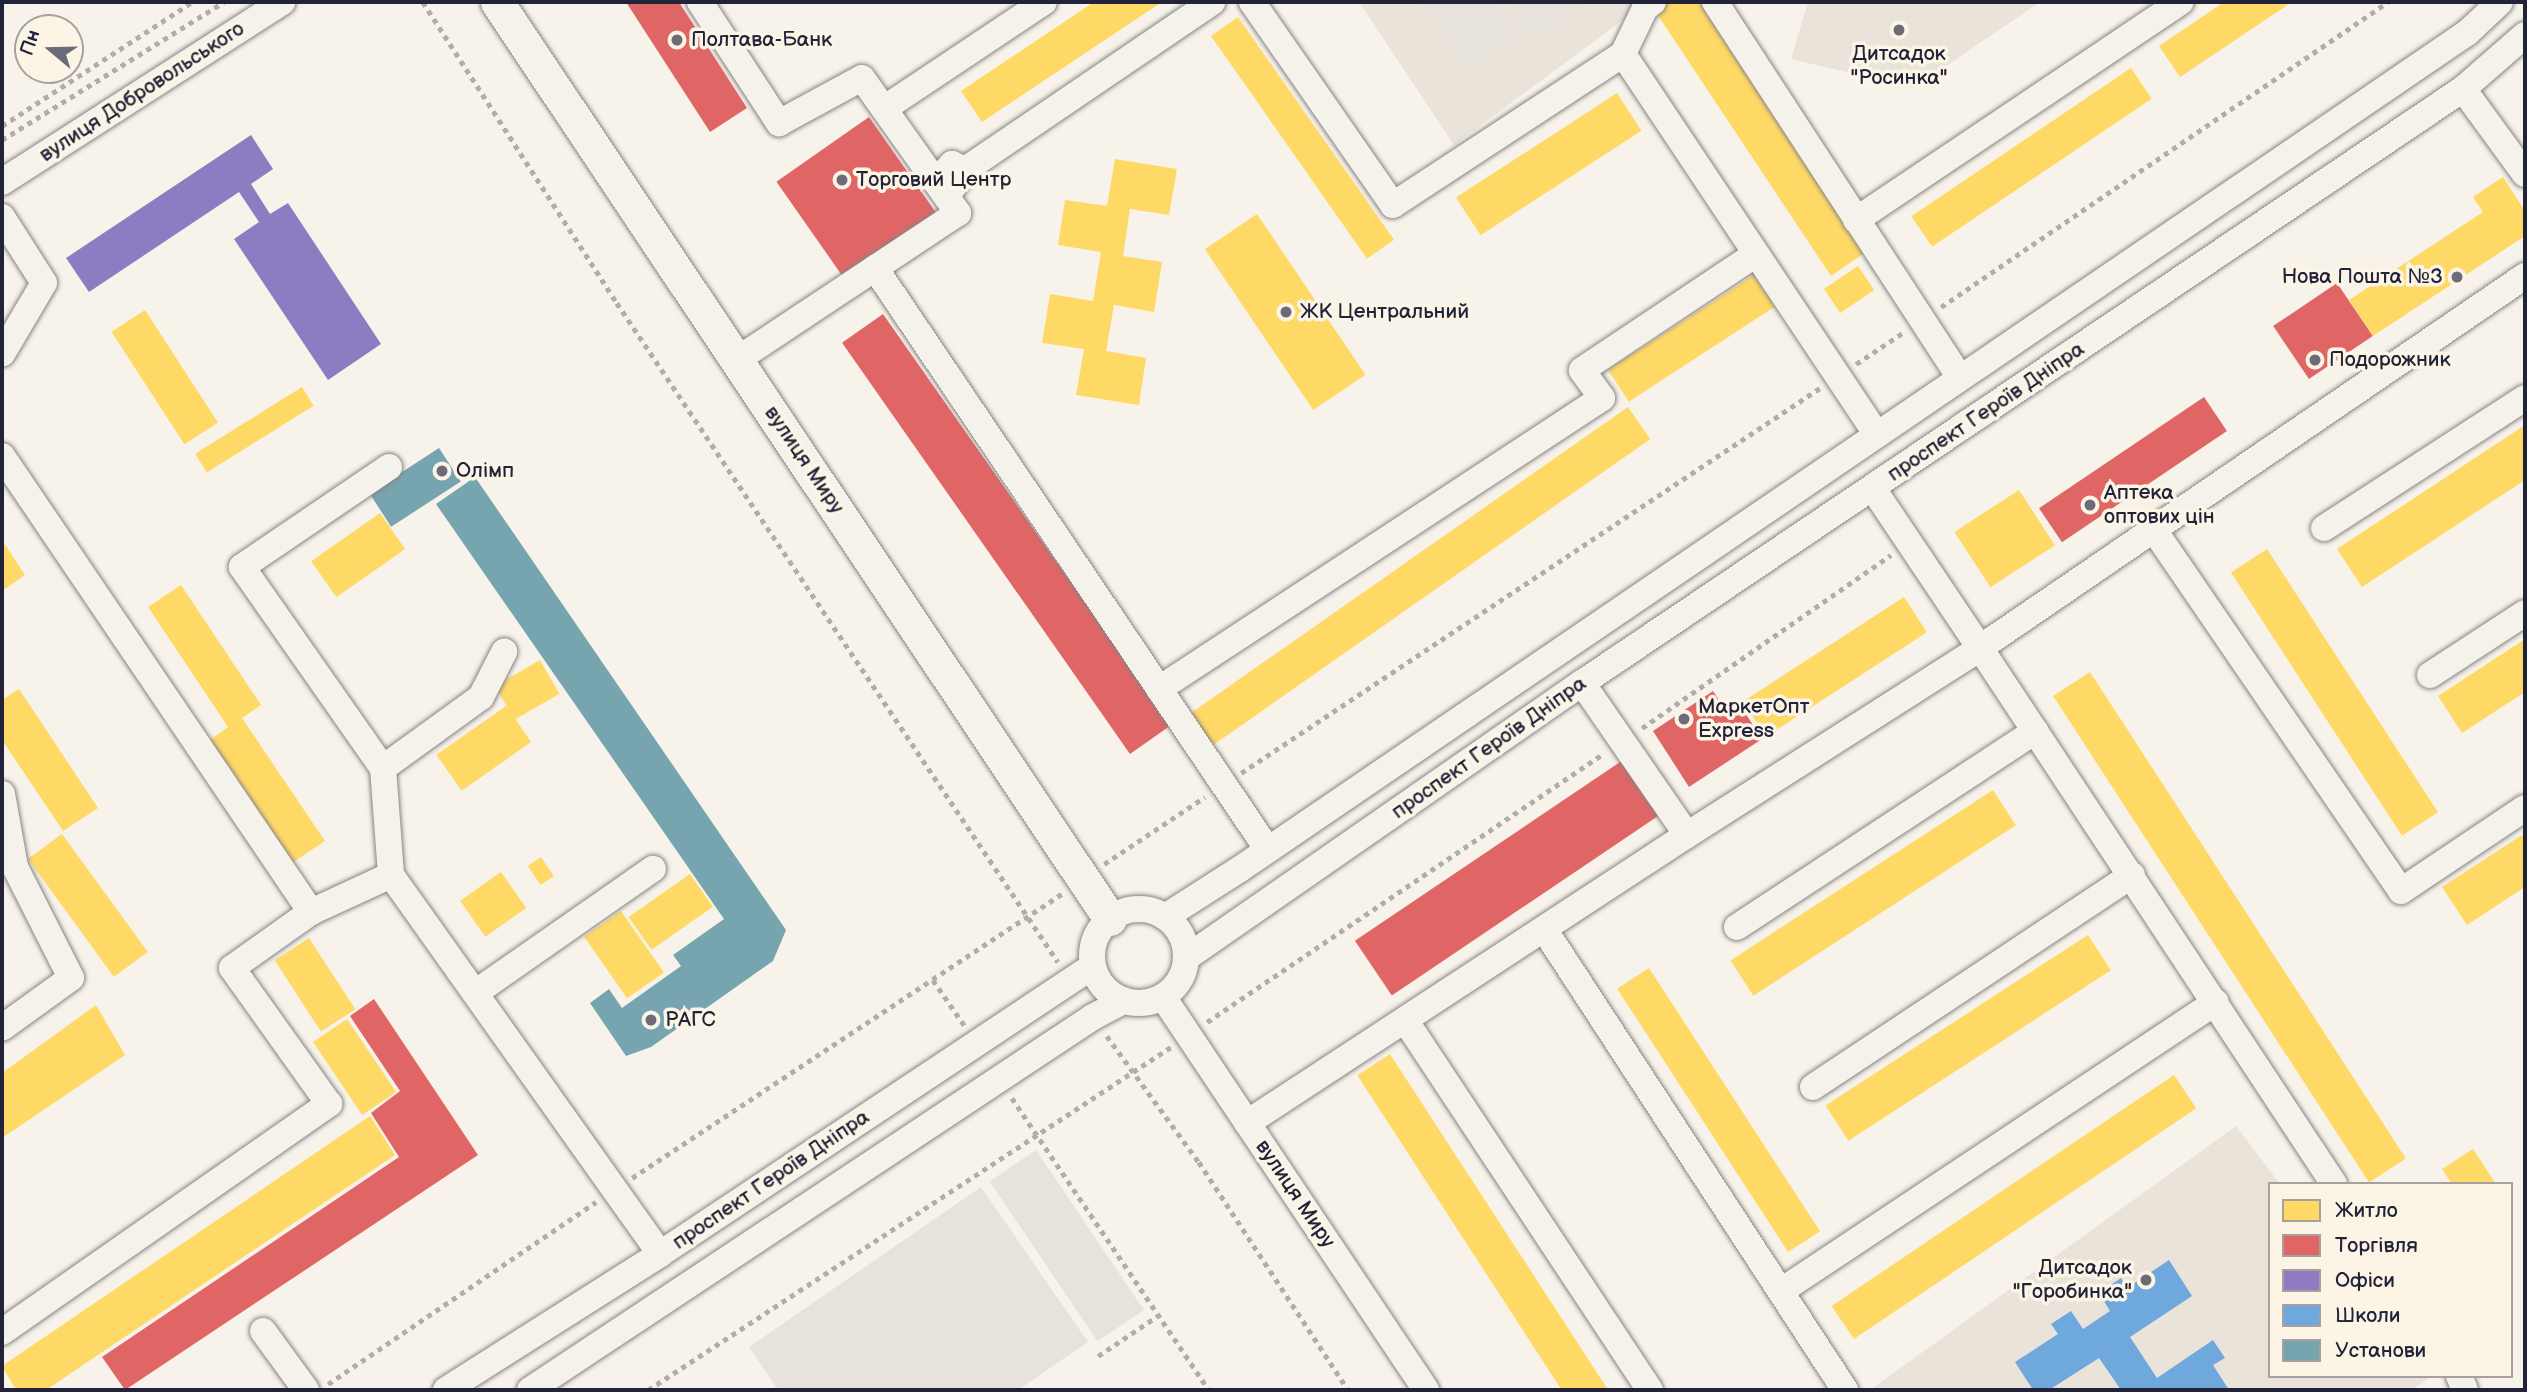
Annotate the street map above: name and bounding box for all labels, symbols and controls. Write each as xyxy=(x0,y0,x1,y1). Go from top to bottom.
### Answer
north arrow xyxy=(14,14,84,84)
street label: вулиця Добровольського xyxy=(35,16,249,168)
marker: Дитсадок "Росинка" xyxy=(1891,22,1907,38)
text: Пн xyxy=(16,27,46,58)
place label: Полтава-Банк xyxy=(691,27,832,53)
marker: Полтава-Банк xyxy=(669,32,685,48)
place label: Дитсадок "Росинка" xyxy=(1850,41,1948,91)
place label: Торговий Центр xyxy=(856,167,1011,193)
marker: Торговий Центр xyxy=(834,172,850,188)
place label: Нова Пошта №3 xyxy=(2282,264,2443,290)
marker: Нова Пошта №3 xyxy=(2449,269,2465,285)
place label: ЖК Центральний xyxy=(1300,299,1469,325)
marker: ЖК Центральний xyxy=(1278,304,1294,320)
street label: проспект Героїв Дніпра xyxy=(1883,337,2089,487)
place label: Подорожник xyxy=(2329,347,2451,373)
marker: Подорожник xyxy=(2307,352,2323,368)
street label: вулиця Миру xyxy=(759,401,849,519)
place label: Олімп xyxy=(456,458,514,484)
marker: Олімп xyxy=(434,463,450,479)
place label: Аптека оптових цін xyxy=(2104,480,2215,530)
marker: Аптека оптових цін xyxy=(2082,497,2098,513)
street label: проспект Героїв Дніпра xyxy=(1387,671,1591,825)
place label: МаркетОпт Express xyxy=(1698,694,1809,744)
marker: МаркетОпт Express xyxy=(1676,711,1692,727)
place label: РАГС xyxy=(665,1007,716,1033)
marker: РАГС xyxy=(643,1012,659,1028)
street label: проспект Героїв Дніпра xyxy=(668,1105,874,1255)
street label: вулиця Миру xyxy=(1250,1135,1340,1253)
legend xyxy=(2268,1182,2513,1378)
text: Житло xyxy=(2335,1198,2398,1223)
text: Торгівля xyxy=(2335,1233,2418,1258)
place label: Дитсадок "Горобинка" xyxy=(2013,1255,2132,1305)
text: Офіси xyxy=(2335,1268,2395,1293)
marker: Дитсадок "Горобинка" xyxy=(2138,1272,2154,1288)
text: Школи xyxy=(2335,1303,2401,1328)
text: Установи xyxy=(2335,1338,2426,1363)

